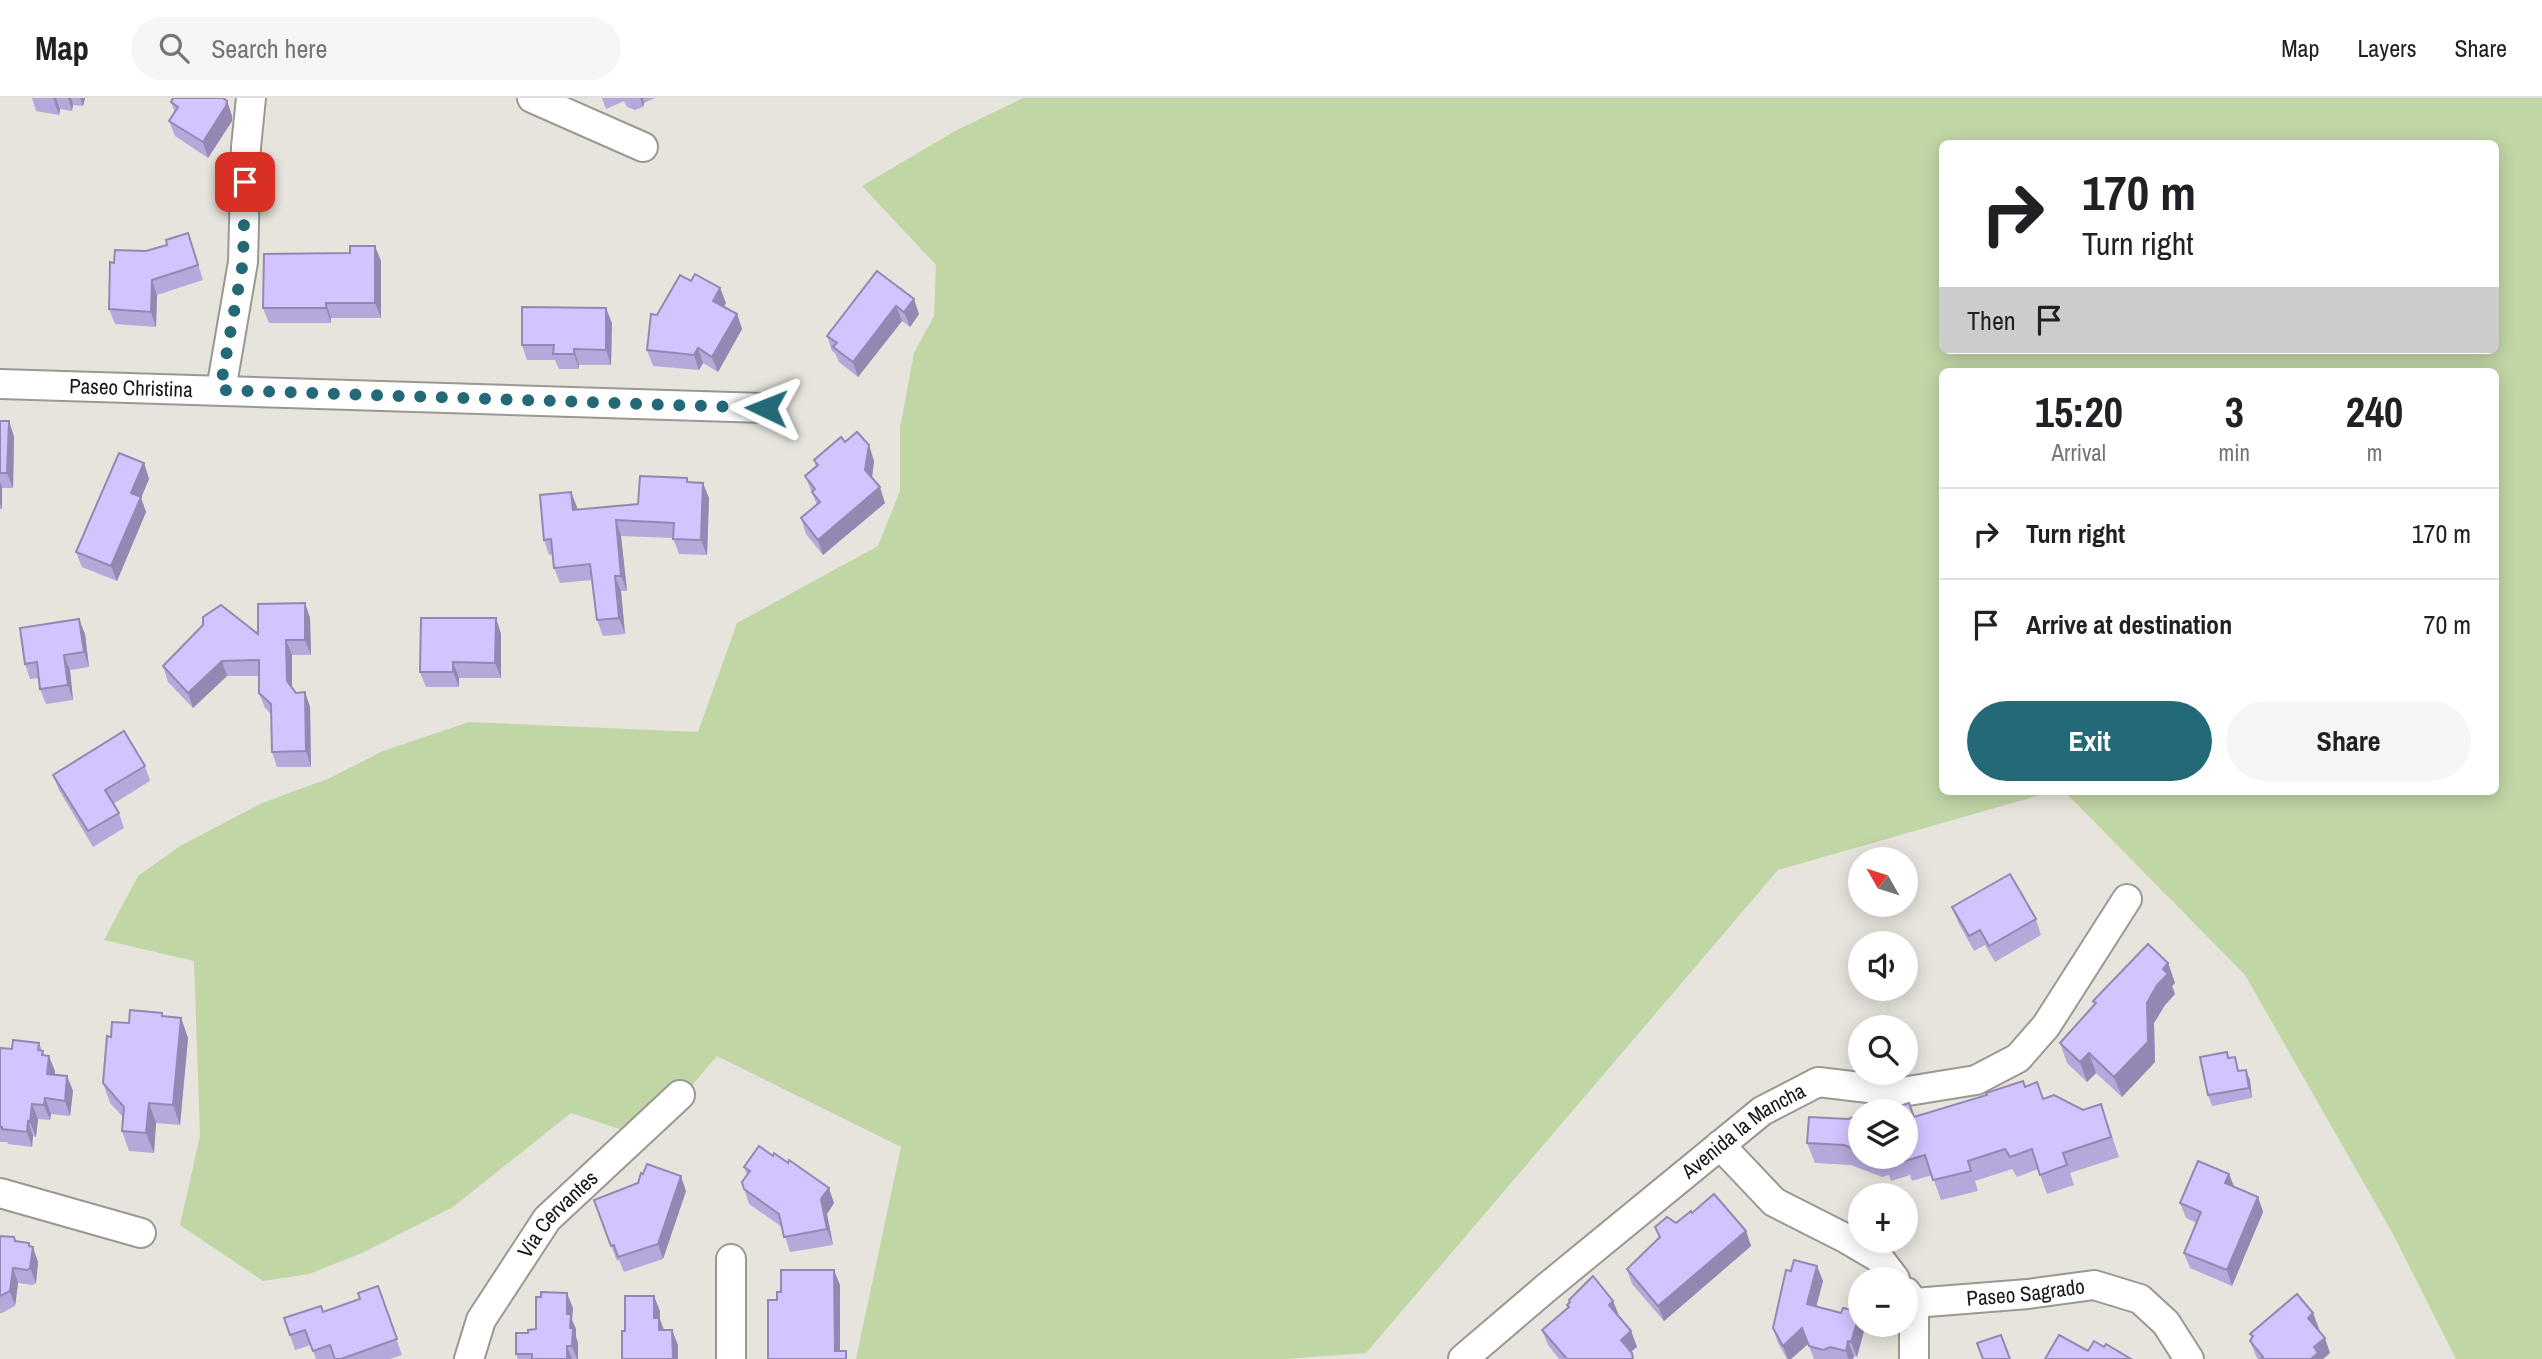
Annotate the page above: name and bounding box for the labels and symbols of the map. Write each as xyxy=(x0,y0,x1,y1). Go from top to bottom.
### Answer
pin xyxy=(215,152,275,212)
street label: Paseo Christina xyxy=(69,371,194,404)
position arrow xyxy=(729,371,803,445)
north arrow xyxy=(1848,847,1918,917)
street label: Avenida la Mancha xyxy=(1674,1076,1811,1186)
street label: Via Cervantes xyxy=(510,1164,604,1263)
street label: Paseo Sagrado xyxy=(1965,1271,2086,1313)

